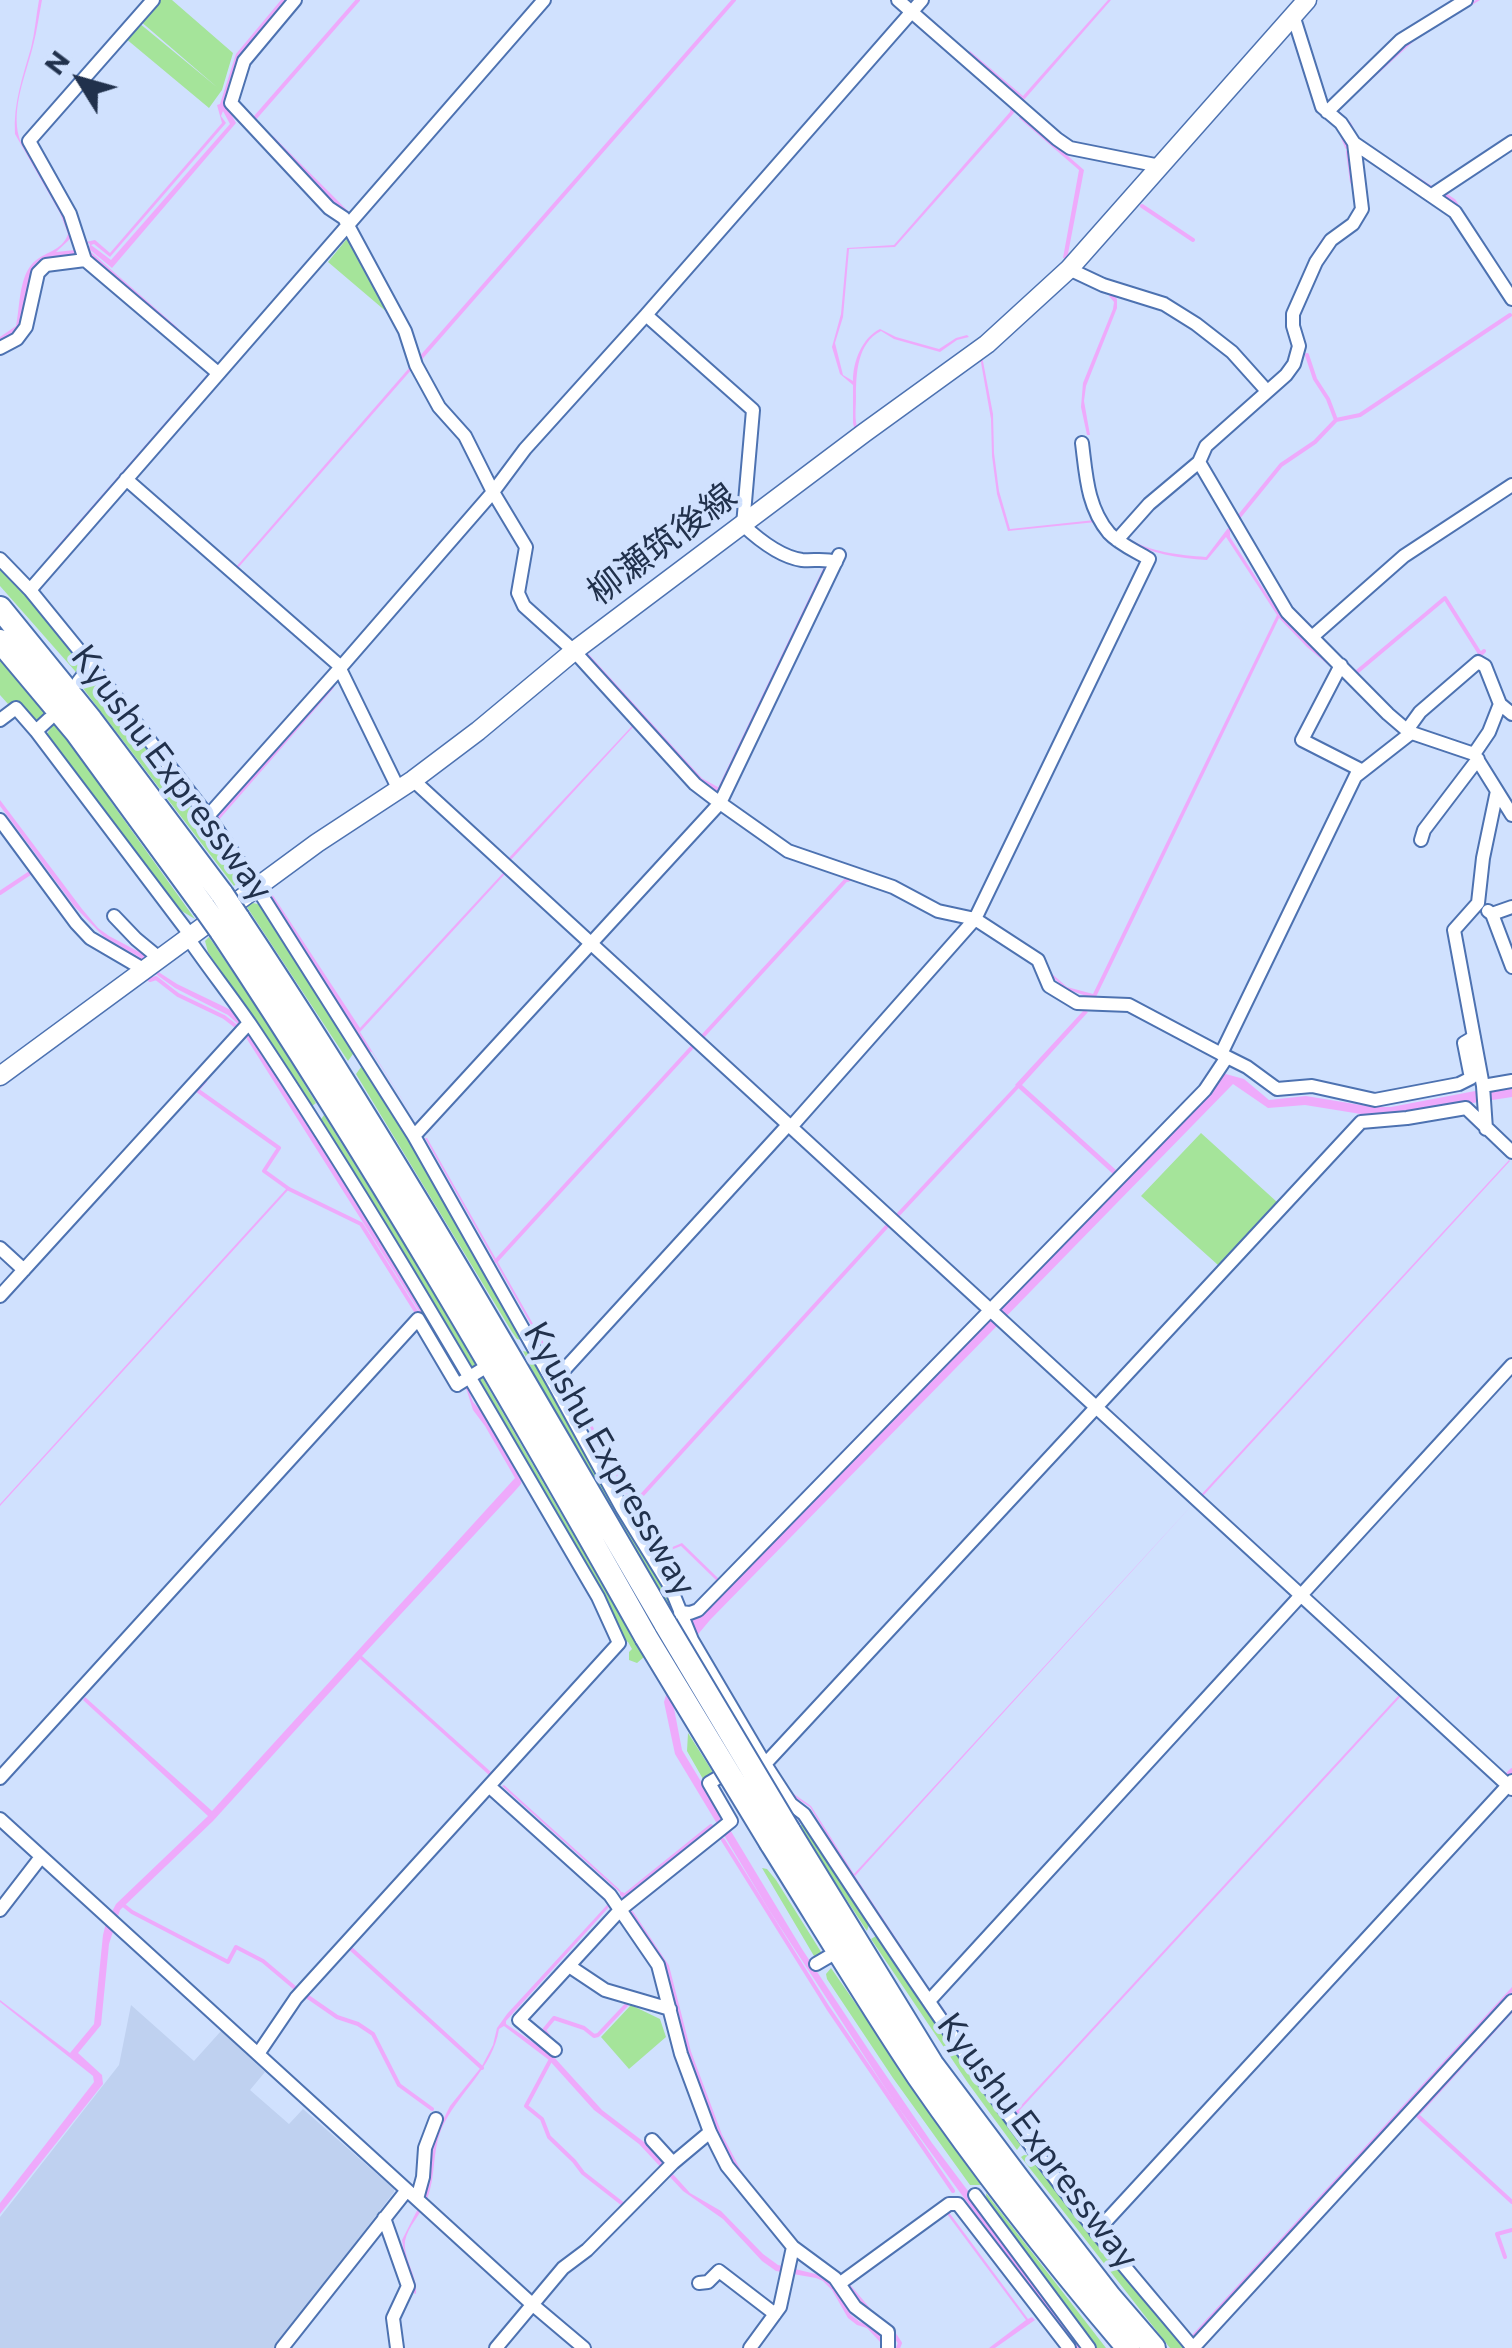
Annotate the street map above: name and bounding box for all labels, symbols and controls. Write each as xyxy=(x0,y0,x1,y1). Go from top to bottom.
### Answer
north arrow xyxy=(30,30,130,130)
text: N xyxy=(36,43,76,81)
street label: 柳瀬筑後線 xyxy=(579,475,745,613)
street label: Kyushu Expressway xyxy=(62,637,282,909)
street label: Kyushu Expressway xyxy=(514,1315,706,1603)
street label: Kyushu Expressway xyxy=(928,2005,1148,2277)

